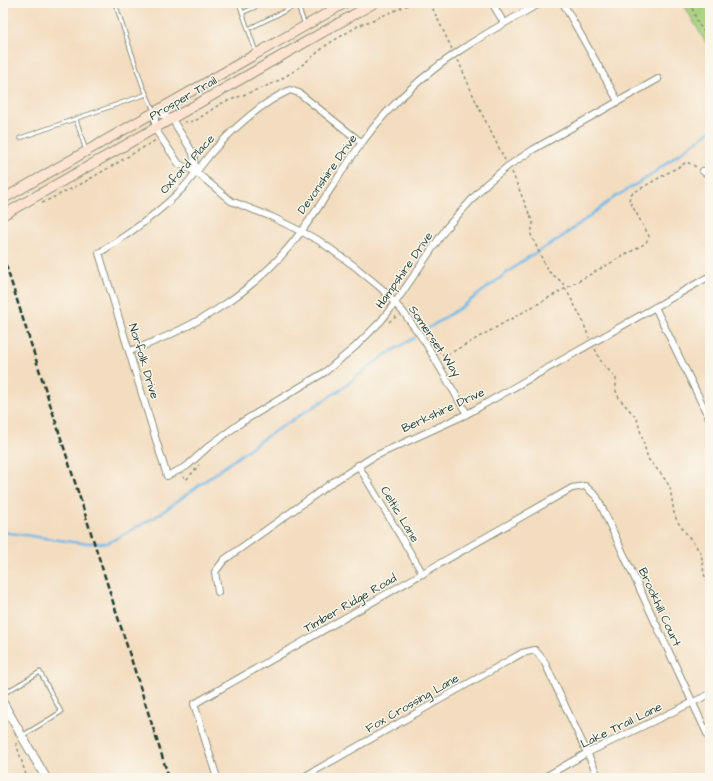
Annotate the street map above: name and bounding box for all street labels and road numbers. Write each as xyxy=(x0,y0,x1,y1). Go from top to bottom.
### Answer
street label: Prosper Trail xyxy=(146,72,220,125)
street label: Oxford Place xyxy=(156,130,219,198)
street label: Devonshire Drive xyxy=(294,131,362,218)
street label: Hampshire Drive xyxy=(372,228,437,312)
street label: Somerset Way xyxy=(403,302,465,381)
street label: Norfolk Drive xyxy=(124,321,163,401)
street label: Berkshire Drive xyxy=(399,384,488,437)
street label: Celtic Lane xyxy=(376,483,423,546)
street label: Brookhill Court xyxy=(634,565,685,650)
street label: Timber Ridge Road xyxy=(301,570,400,638)
street label: Fox Crossing Lane xyxy=(362,670,463,738)
street label: Lake Trail Lane xyxy=(578,698,665,753)

